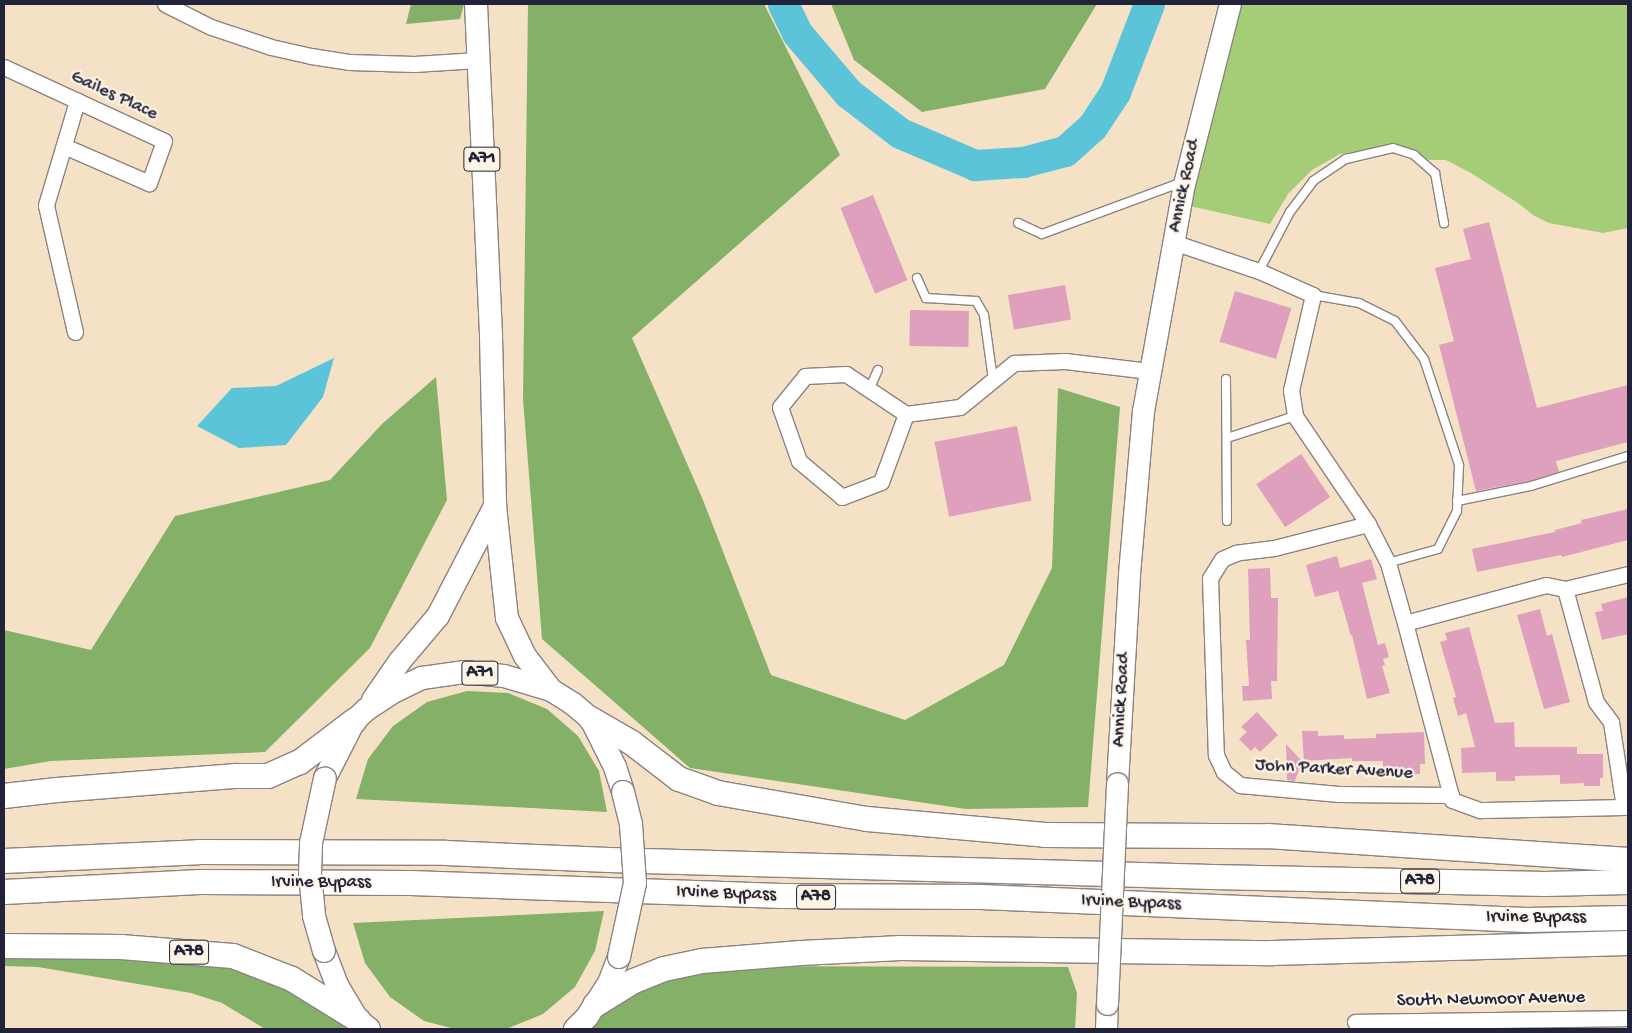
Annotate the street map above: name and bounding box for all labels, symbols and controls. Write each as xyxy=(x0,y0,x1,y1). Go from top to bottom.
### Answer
street label: Gailes Place xyxy=(67,66,161,126)
street label: Annick Road xyxy=(1164,138,1206,234)
road number: A71 xyxy=(463,144,501,174)
street label: Annick Road xyxy=(1108,652,1136,748)
road number: A71 xyxy=(461,658,499,688)
street label: John Parker Avenue xyxy=(1254,754,1414,786)
road number: A78 xyxy=(1400,866,1440,896)
street label: Irvine Bypass xyxy=(271,872,371,894)
street label: Irvine Bypass xyxy=(676,881,776,907)
road number: A78 xyxy=(796,882,836,912)
street label: Irvine Bypass xyxy=(1081,890,1181,916)
street label: Irvine Bypass xyxy=(1486,907,1586,929)
road number: A78 xyxy=(169,936,209,968)
street label: South Newmoor Avenue xyxy=(1397,987,1585,1013)

